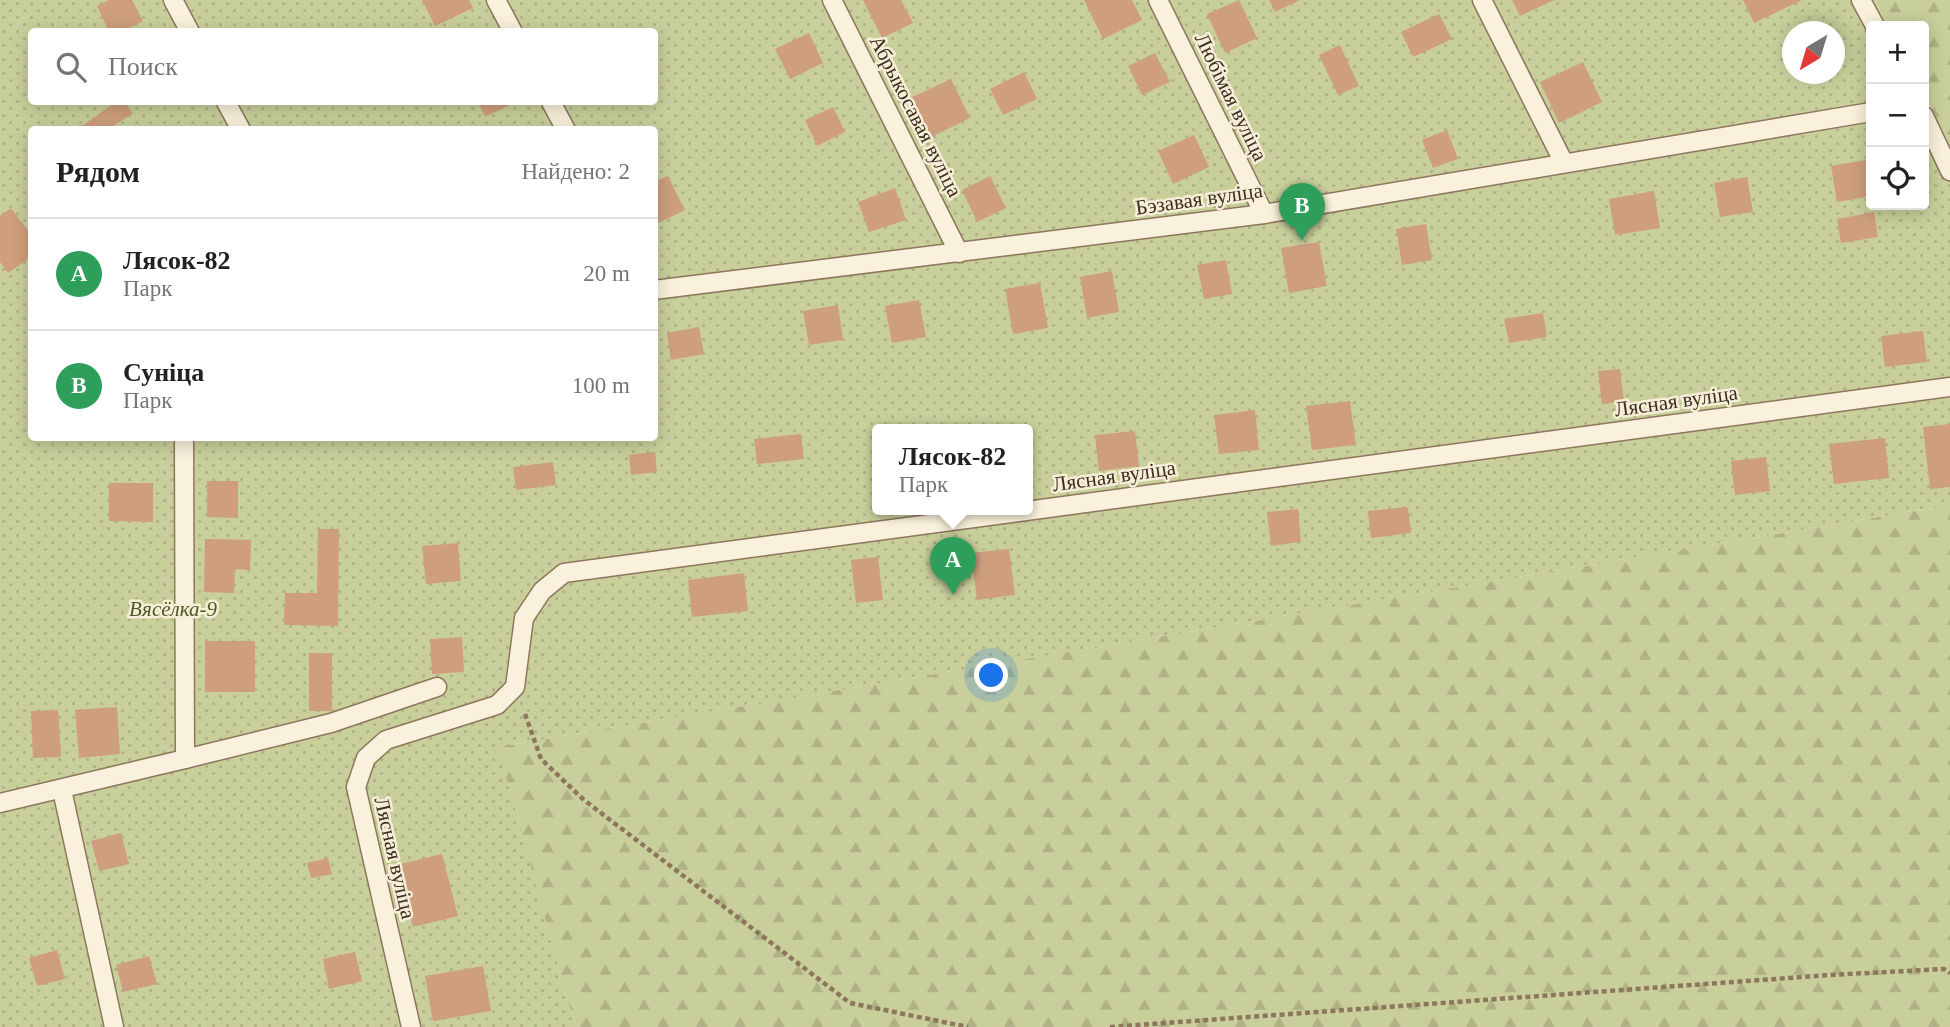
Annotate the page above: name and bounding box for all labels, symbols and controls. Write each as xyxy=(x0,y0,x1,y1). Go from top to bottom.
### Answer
north arrow xyxy=(1782,21,1845,84)
map controls xyxy=(1866,21,1929,210)
button: + xyxy=(1866,21,1929,84)
search box xyxy=(28,28,658,105)
street label: Любімая вуліца xyxy=(1190,29,1273,166)
street label: Абрыкосавая вуліца xyxy=(865,31,967,201)
icon: search xyxy=(52,48,90,86)
text: Поиск xyxy=(108,52,178,81)
button: − xyxy=(1866,84,1929,147)
button: locate xyxy=(1866,147,1929,210)
text: Рядом xyxy=(56,155,140,188)
text: Найдено: 2 xyxy=(522,159,630,184)
street label: Бэзавая вуліца xyxy=(1134,178,1265,220)
pin: B xyxy=(1279,183,1325,241)
text: Лясок-82 xyxy=(123,246,231,275)
text: A xyxy=(71,261,87,286)
text: 20 m xyxy=(583,261,630,286)
text: Парк xyxy=(123,276,173,301)
text: Суніца xyxy=(123,358,204,387)
text: B xyxy=(71,373,87,398)
text: 100 m xyxy=(572,373,630,398)
street label: Лясная вуліца xyxy=(1613,380,1740,422)
text: Парк xyxy=(123,388,173,413)
popup xyxy=(872,424,1033,515)
text: Лясок-82 xyxy=(899,442,1006,471)
street label: Лясная вуліца xyxy=(1051,455,1178,497)
text: Парк xyxy=(899,472,948,497)
pin: A xyxy=(930,537,976,595)
park label: Вясёлка-9 xyxy=(129,597,217,621)
your location xyxy=(974,658,1008,692)
street label: Лясная вуліца xyxy=(369,795,421,922)

